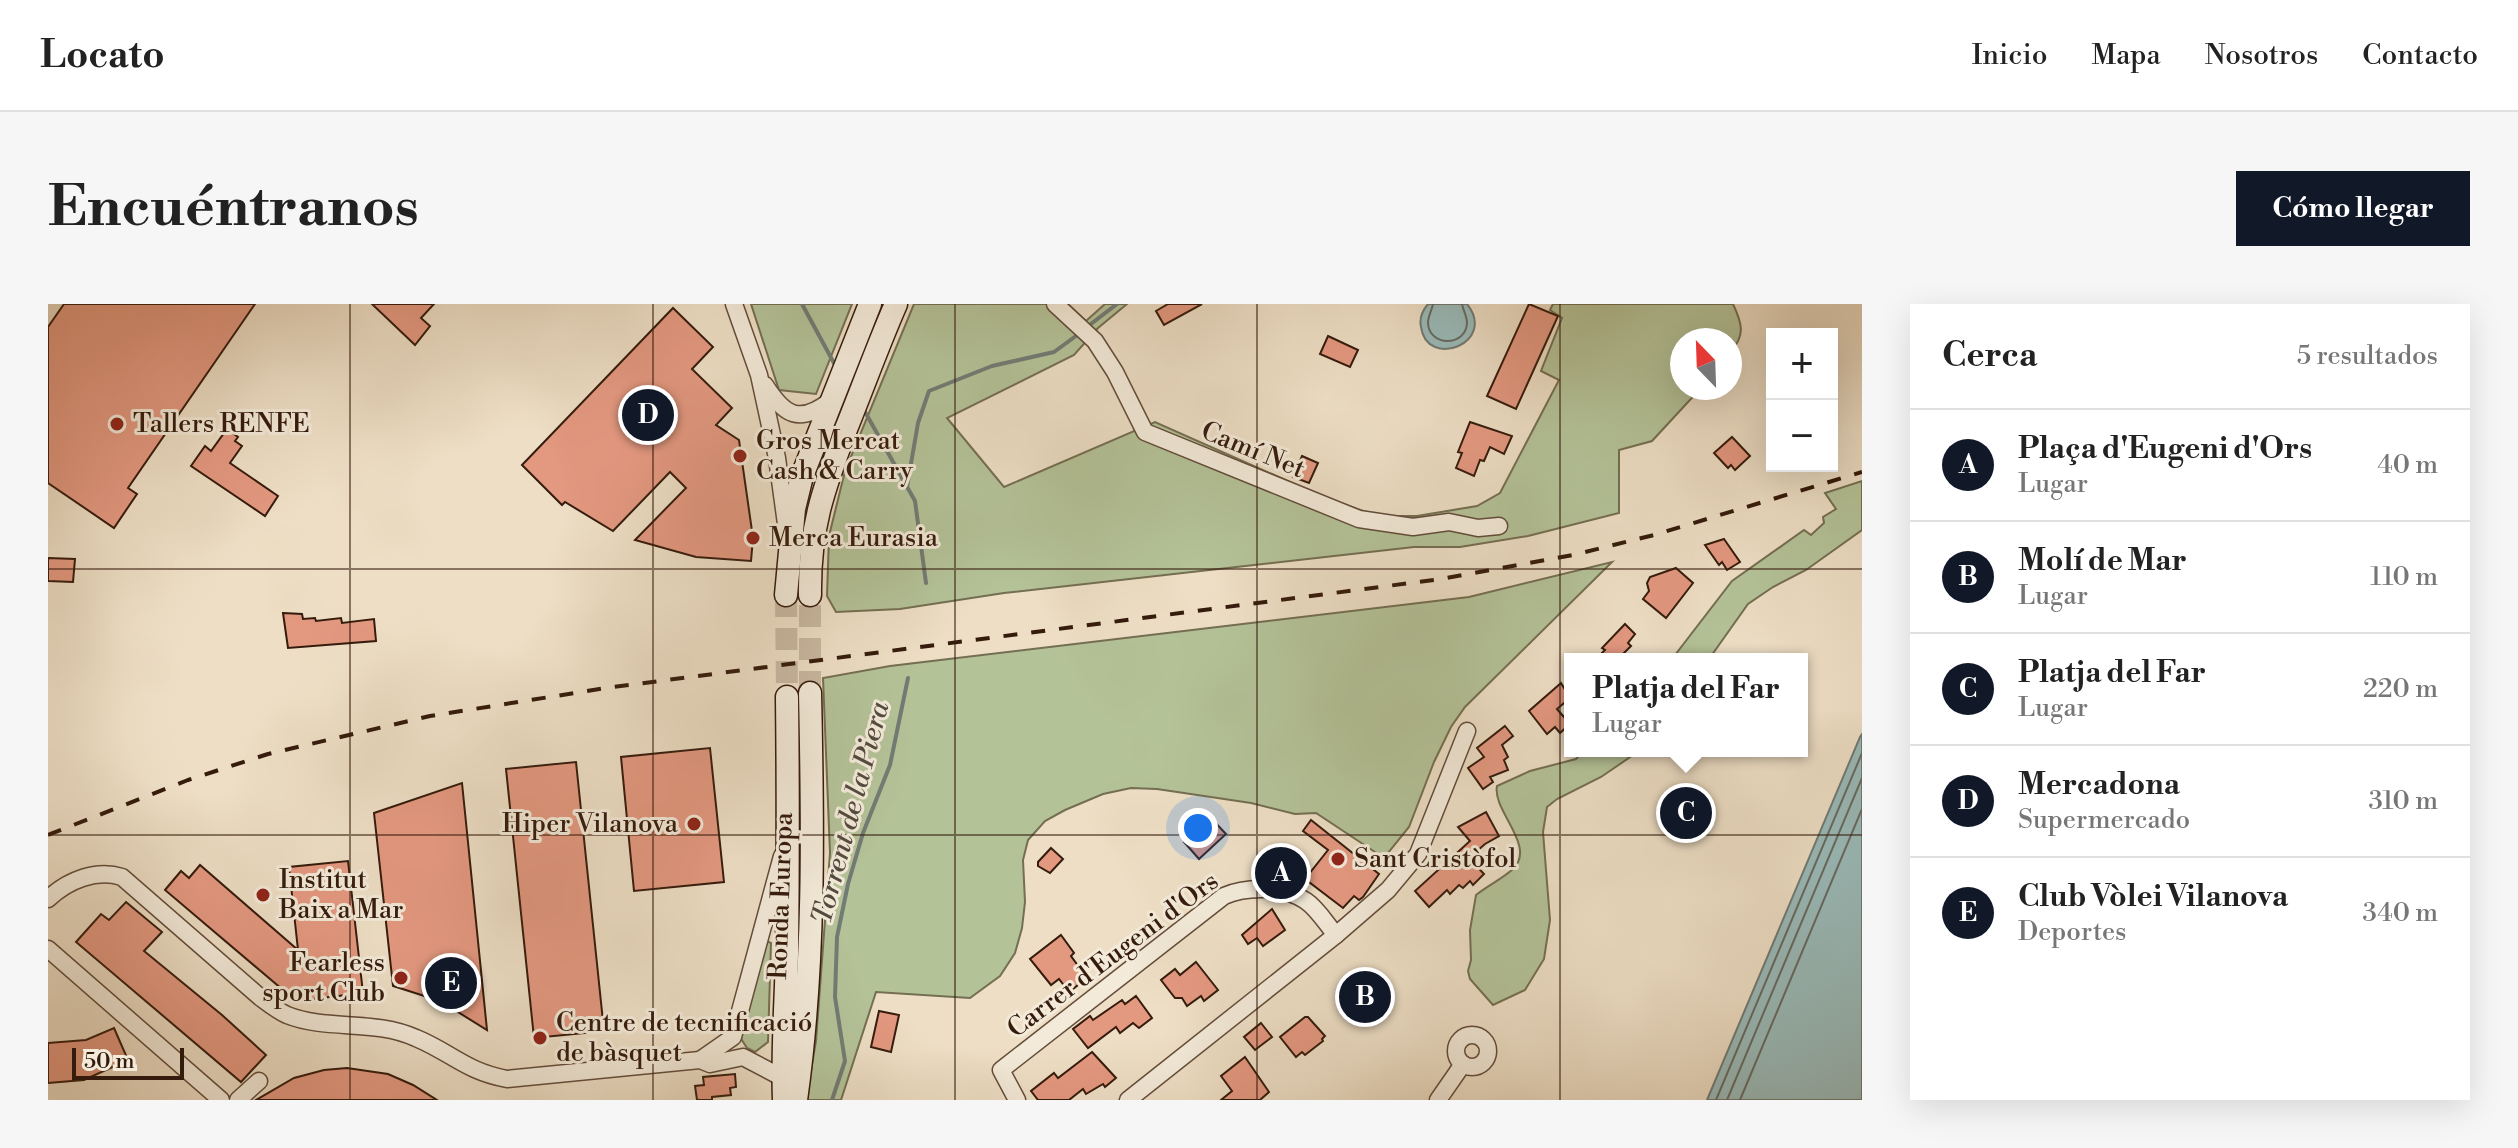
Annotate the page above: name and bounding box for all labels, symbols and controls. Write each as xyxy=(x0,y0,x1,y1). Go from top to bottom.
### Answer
text: Locato xyxy=(40,32,165,79)
text: Inicio xyxy=(1972,38,2047,73)
text: Mapa xyxy=(2091,38,2161,73)
text: Nosotros xyxy=(2205,38,2318,73)
text: Contacto xyxy=(2362,38,2478,73)
button: Cómo llegar xyxy=(2236,171,2470,246)
text: Encuéntranos xyxy=(48,173,419,243)
north arrow xyxy=(1670,328,1742,400)
map controls xyxy=(1766,328,1838,472)
button: + xyxy=(1766,328,1838,400)
text: Cerca xyxy=(1942,335,2037,377)
text: 5 resultados xyxy=(2297,340,2438,372)
pin: D xyxy=(622,385,674,445)
button: − xyxy=(1766,400,1838,472)
place label: Tallers RENFE xyxy=(133,408,310,440)
marker: Tallers RENFE xyxy=(108,415,126,433)
street label: Camí Net xyxy=(1196,415,1310,485)
place label: Gros Mercat Cash & Carry xyxy=(756,425,913,487)
text: Plaça d'Eugeni d'Ors xyxy=(2018,430,2312,468)
marker: Gros Mercat Cash & Carry xyxy=(731,447,749,465)
text: A xyxy=(1959,449,1977,481)
text: 40 m xyxy=(2377,449,2438,481)
text: Lugar xyxy=(2018,468,2088,500)
place label: Merca Eurasia xyxy=(769,522,939,554)
marker: Merca Eurasia xyxy=(744,529,762,547)
text: Molí de Mar xyxy=(2018,542,2187,580)
text: B xyxy=(1958,561,1978,593)
text: 110 m xyxy=(2370,561,2438,593)
text: Lugar xyxy=(2018,580,2088,612)
popup xyxy=(1564,653,1808,757)
text: Platja del Far xyxy=(2018,654,2206,692)
text: Platja del Far xyxy=(1592,670,1780,708)
text: C xyxy=(1959,673,1977,705)
text: 220 m xyxy=(2363,673,2438,705)
text: Lugar xyxy=(2018,692,2088,724)
water label: Torrent de la Piera xyxy=(804,697,898,928)
text: Lugar xyxy=(1592,708,1662,740)
text: Mercadona xyxy=(2018,766,2180,804)
pin: C xyxy=(1660,783,1712,843)
text: D xyxy=(1958,785,1978,817)
text: 310 m xyxy=(2369,785,2438,817)
text: Supermercado xyxy=(2018,804,2190,836)
place label: Hiper Vilanova xyxy=(502,808,679,840)
your location xyxy=(1178,808,1218,848)
street label: Ronda Europa xyxy=(762,811,800,980)
marker: Hiper Vilanova xyxy=(685,815,703,833)
pin: A xyxy=(1255,843,1307,903)
place label: Sant Cristòfol xyxy=(1354,843,1517,875)
marker: Sant Cristòfol xyxy=(1329,850,1347,868)
place label: Institut Baix a Mar xyxy=(278,864,403,926)
street label: Carrer d'Eugeni d'Ors xyxy=(1001,865,1225,1045)
text: Club Vòlei Vilanova xyxy=(2018,878,2288,916)
marker: Institut Baix a Mar xyxy=(254,886,272,904)
text: E xyxy=(1959,897,1977,929)
text: 340 m xyxy=(2362,897,2438,929)
text: Deportes xyxy=(2018,916,2126,948)
place label: Fearless sport Club xyxy=(262,947,385,1009)
pin: E xyxy=(425,953,477,1013)
pin: B xyxy=(1339,967,1391,1027)
marker: Fearless sport Club xyxy=(392,969,410,987)
place label: Centre de tecnificació de bàsquet xyxy=(556,1007,812,1069)
marker: Centre de tecnificació de bàsquet xyxy=(531,1029,549,1047)
scale bar xyxy=(72,1044,184,1080)
text: 50 m xyxy=(84,1048,135,1075)

